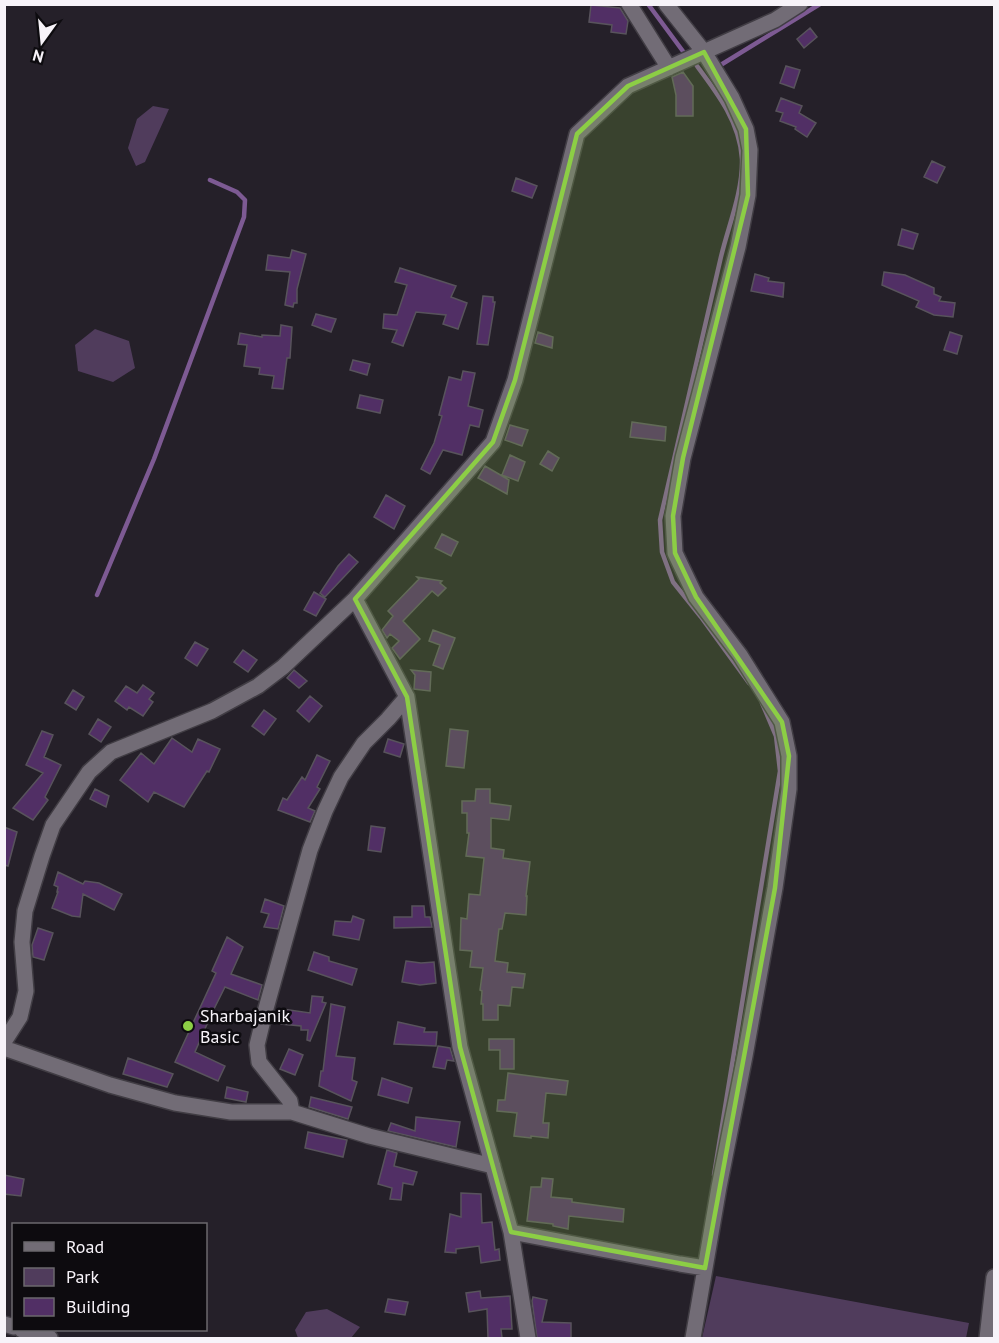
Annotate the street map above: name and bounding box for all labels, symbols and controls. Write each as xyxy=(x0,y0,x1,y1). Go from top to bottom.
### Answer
north arrow xyxy=(12,12,72,72)
text: N xyxy=(30,45,46,68)
place label: Sharbajanik Basic xyxy=(200,1004,291,1048)
marker: Sharbajanik Basic xyxy=(181,1019,195,1033)
legend xyxy=(12,1223,207,1331)
text: Road xyxy=(66,1235,104,1258)
text: Park xyxy=(66,1265,99,1288)
text: Building xyxy=(66,1295,130,1318)

